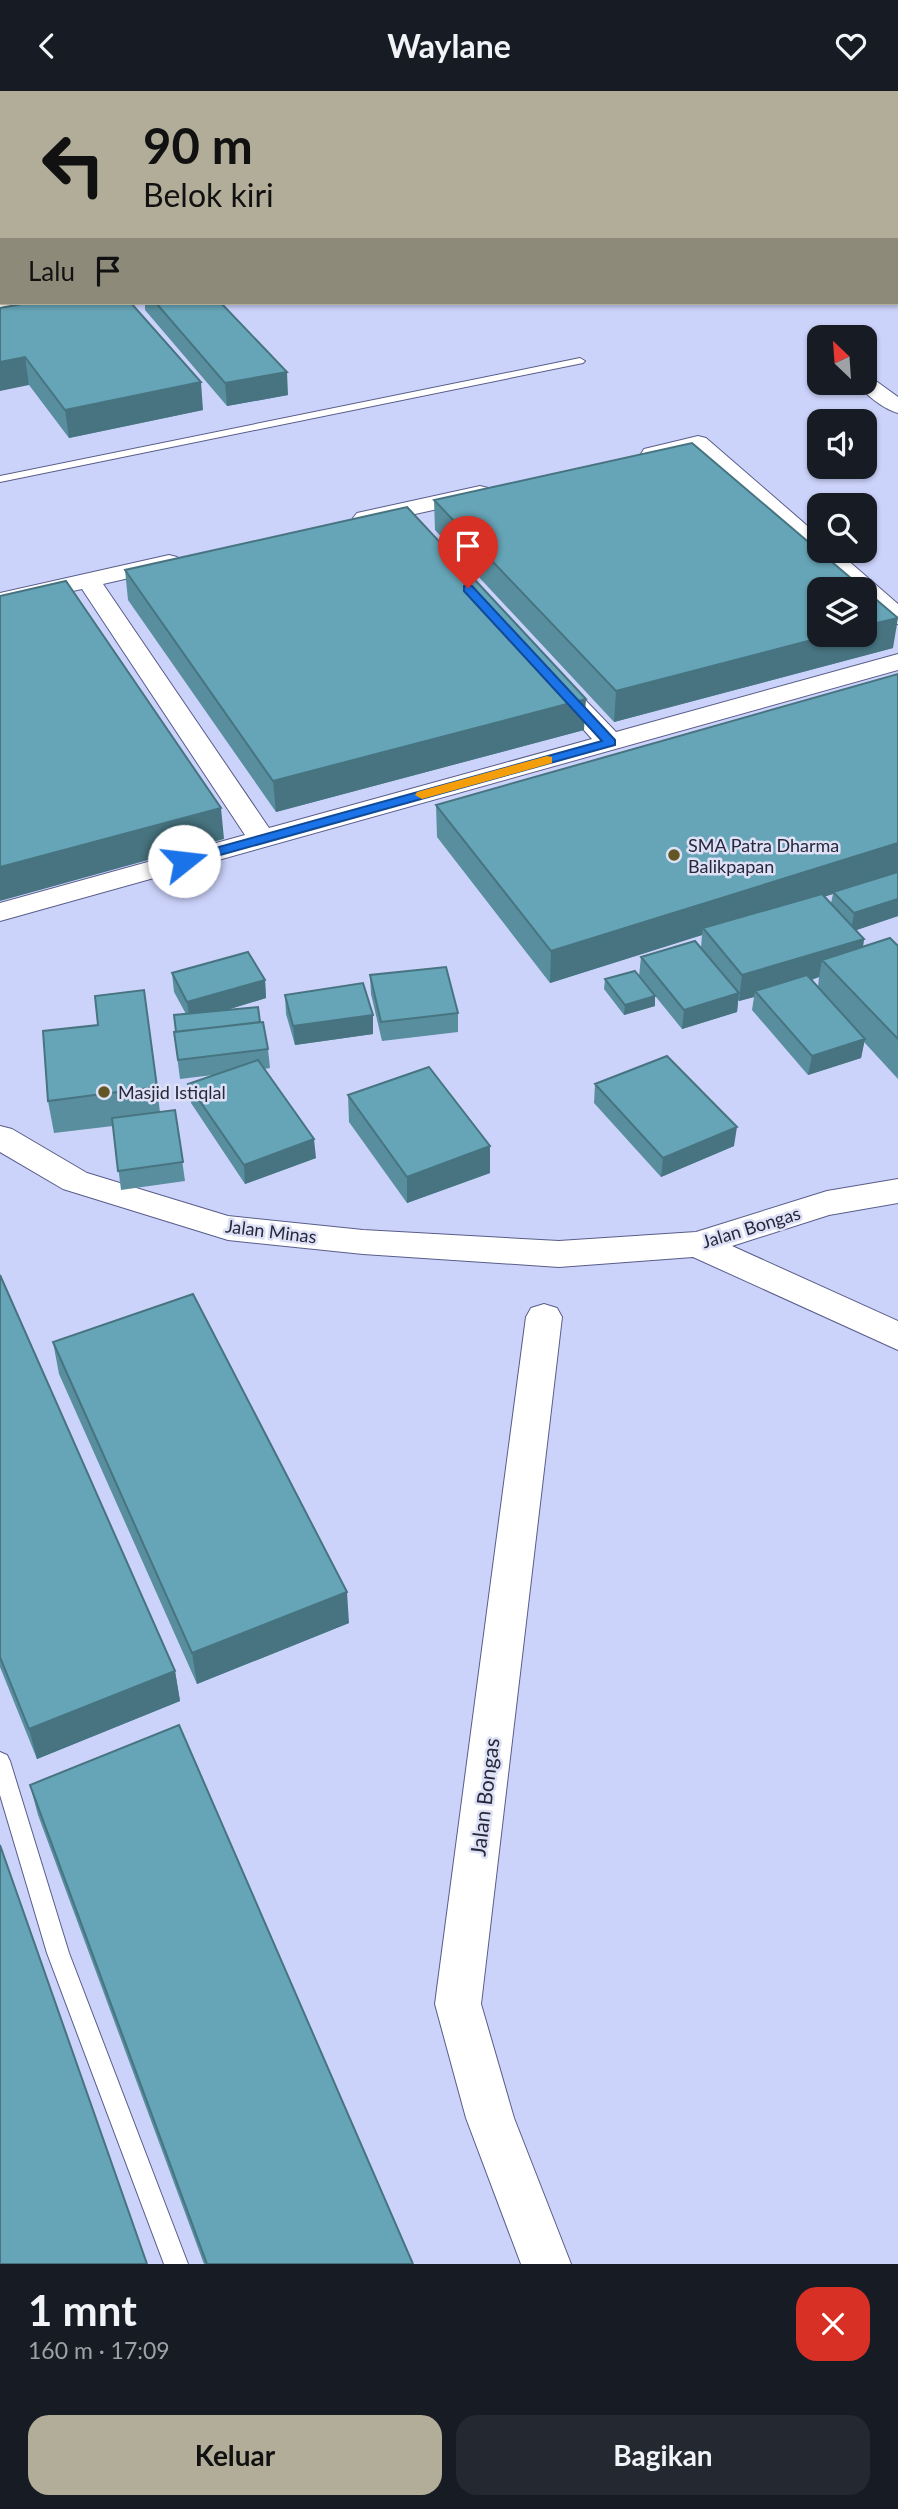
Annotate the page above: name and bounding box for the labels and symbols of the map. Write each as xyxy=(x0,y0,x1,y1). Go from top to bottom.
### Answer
north arrow xyxy=(807,325,877,395)
pin xyxy=(438,516,498,588)
position arrow xyxy=(147,824,221,898)
place label: SMA Patra Dharma Balikpapan xyxy=(688,834,839,877)
marker: SMA Patra Dharma Balikpapan xyxy=(666,847,682,863)
place label: Masjid Istiqlal xyxy=(118,1081,226,1103)
marker: Masjid Istiqlal xyxy=(96,1084,112,1100)
street label: Jalan Bongas xyxy=(699,1202,803,1252)
street label: Jalan Minas xyxy=(224,1214,318,1248)
street label: Jalan Bongas xyxy=(464,1736,504,1858)

